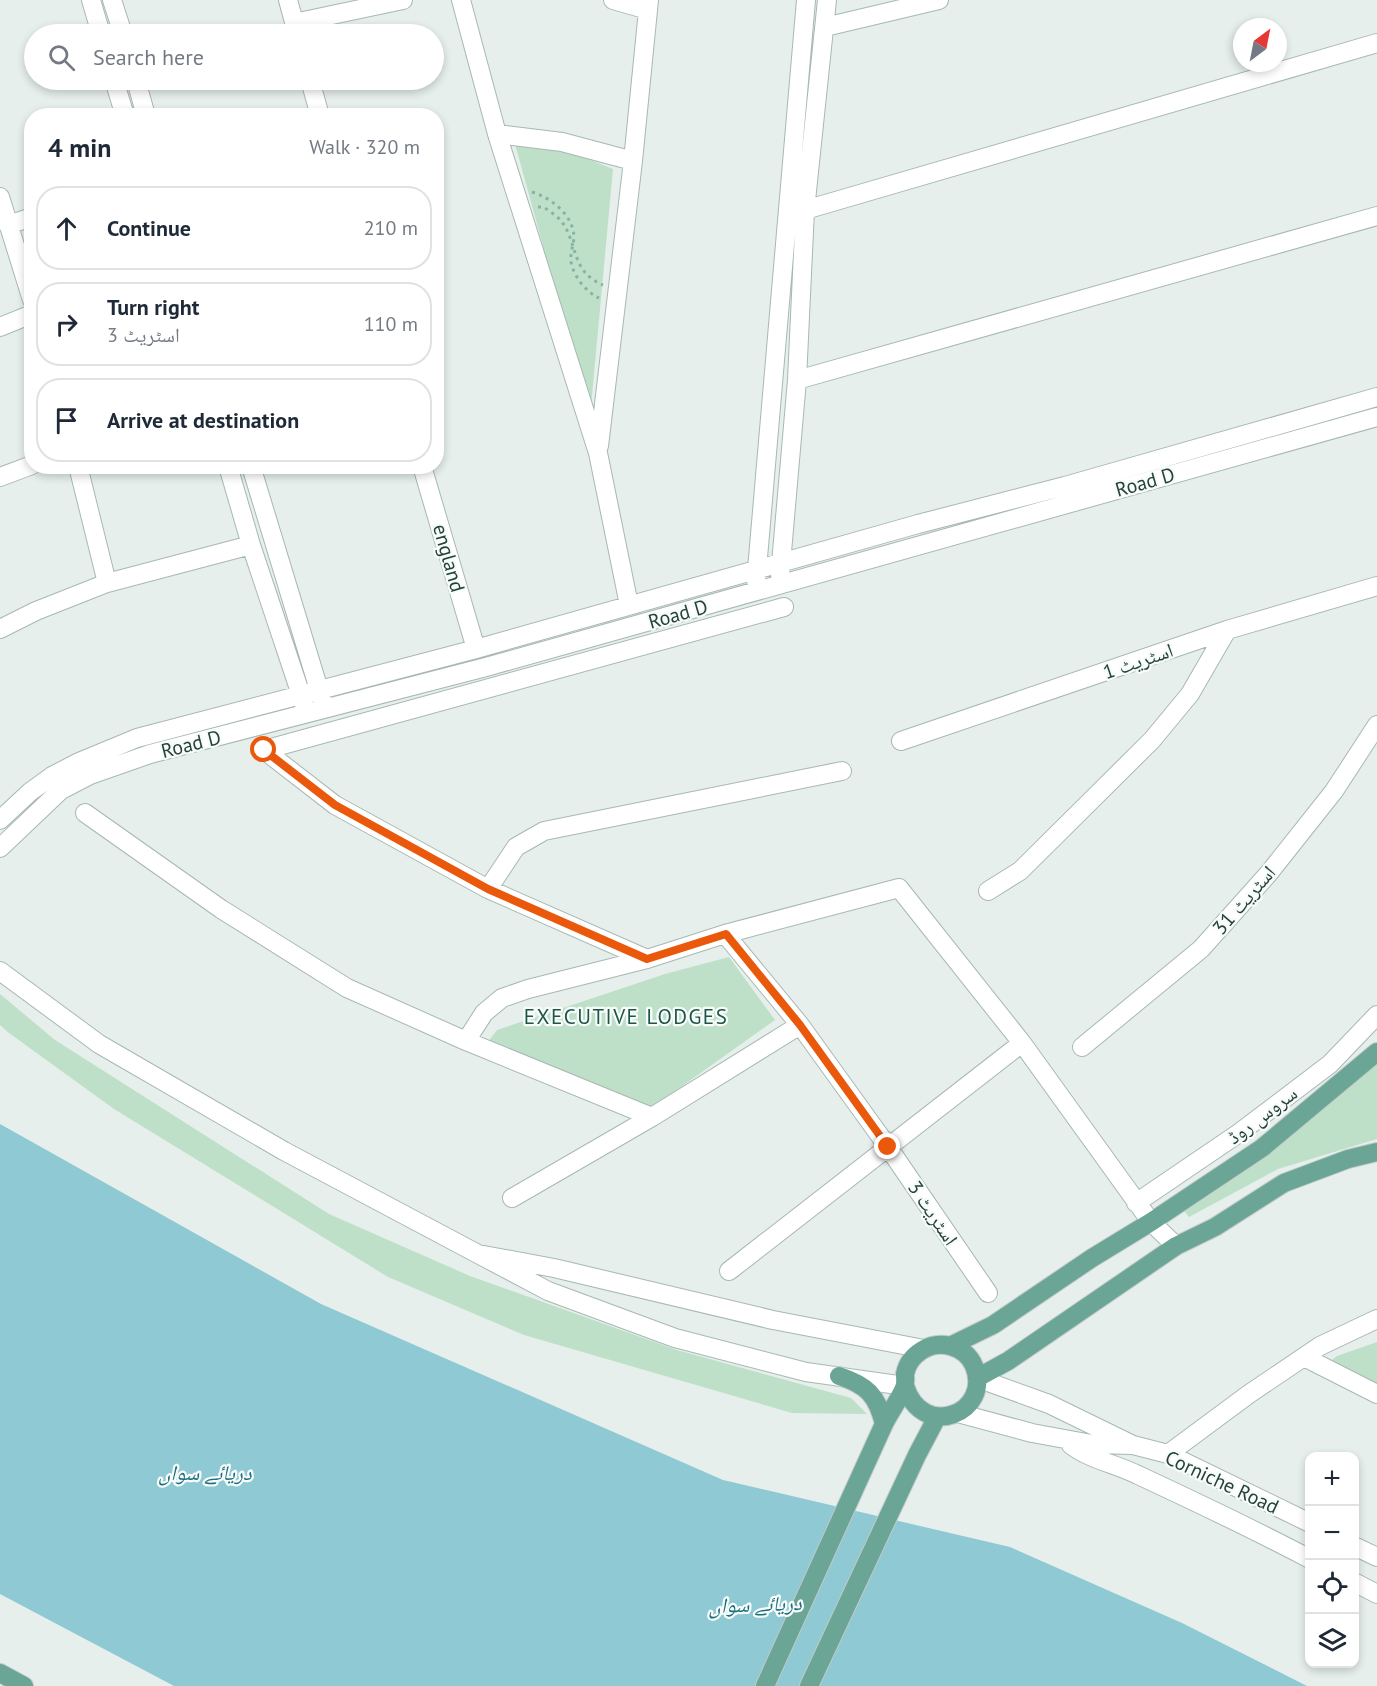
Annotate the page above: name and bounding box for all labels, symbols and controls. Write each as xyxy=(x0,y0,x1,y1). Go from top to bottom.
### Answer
north arrow xyxy=(1233,18,1287,72)
search box xyxy=(24,24,444,90)
icon: search xyxy=(45,41,78,74)
text: Search here xyxy=(93,43,204,71)
text: 4 min xyxy=(48,131,111,164)
text: Walk · 320 m xyxy=(309,134,420,160)
icon: ahead xyxy=(50,212,83,245)
text: Continue xyxy=(107,214,191,242)
text: 210 m xyxy=(364,215,418,241)
text: Turn right xyxy=(107,293,199,321)
icon: right xyxy=(50,308,83,341)
text: 110 m xyxy=(364,311,418,337)
text: اسٹریٹ 3 xyxy=(107,322,180,348)
icon: arrive xyxy=(50,404,83,437)
text: Arrive at destination xyxy=(107,406,299,434)
street label: Road D xyxy=(1112,461,1178,503)
street label: england xyxy=(427,521,471,595)
street label: Road D xyxy=(645,593,711,635)
street label: اسٹریٹ 1 xyxy=(1099,637,1177,685)
street label: Road D xyxy=(158,724,224,764)
route start xyxy=(250,736,276,762)
street label: اسٹریٹ 31 xyxy=(1207,860,1281,940)
district label: EXECUTIVE LODGES xyxy=(524,1003,728,1030)
street label: سروس روڈ xyxy=(1222,1080,1302,1150)
route end xyxy=(874,1133,900,1159)
street label: اسٹریٹ 3 xyxy=(902,1176,964,1250)
street label: Corniche Road xyxy=(1161,1444,1283,1520)
map controls xyxy=(1305,1452,1359,1668)
button: + xyxy=(1305,1452,1359,1506)
water label: دریائے سواں xyxy=(158,1459,252,1486)
button: − xyxy=(1305,1506,1359,1560)
button: locate xyxy=(1305,1560,1359,1614)
water label: دریائے سواں xyxy=(708,1589,802,1619)
button: layers xyxy=(1305,1614,1359,1668)

